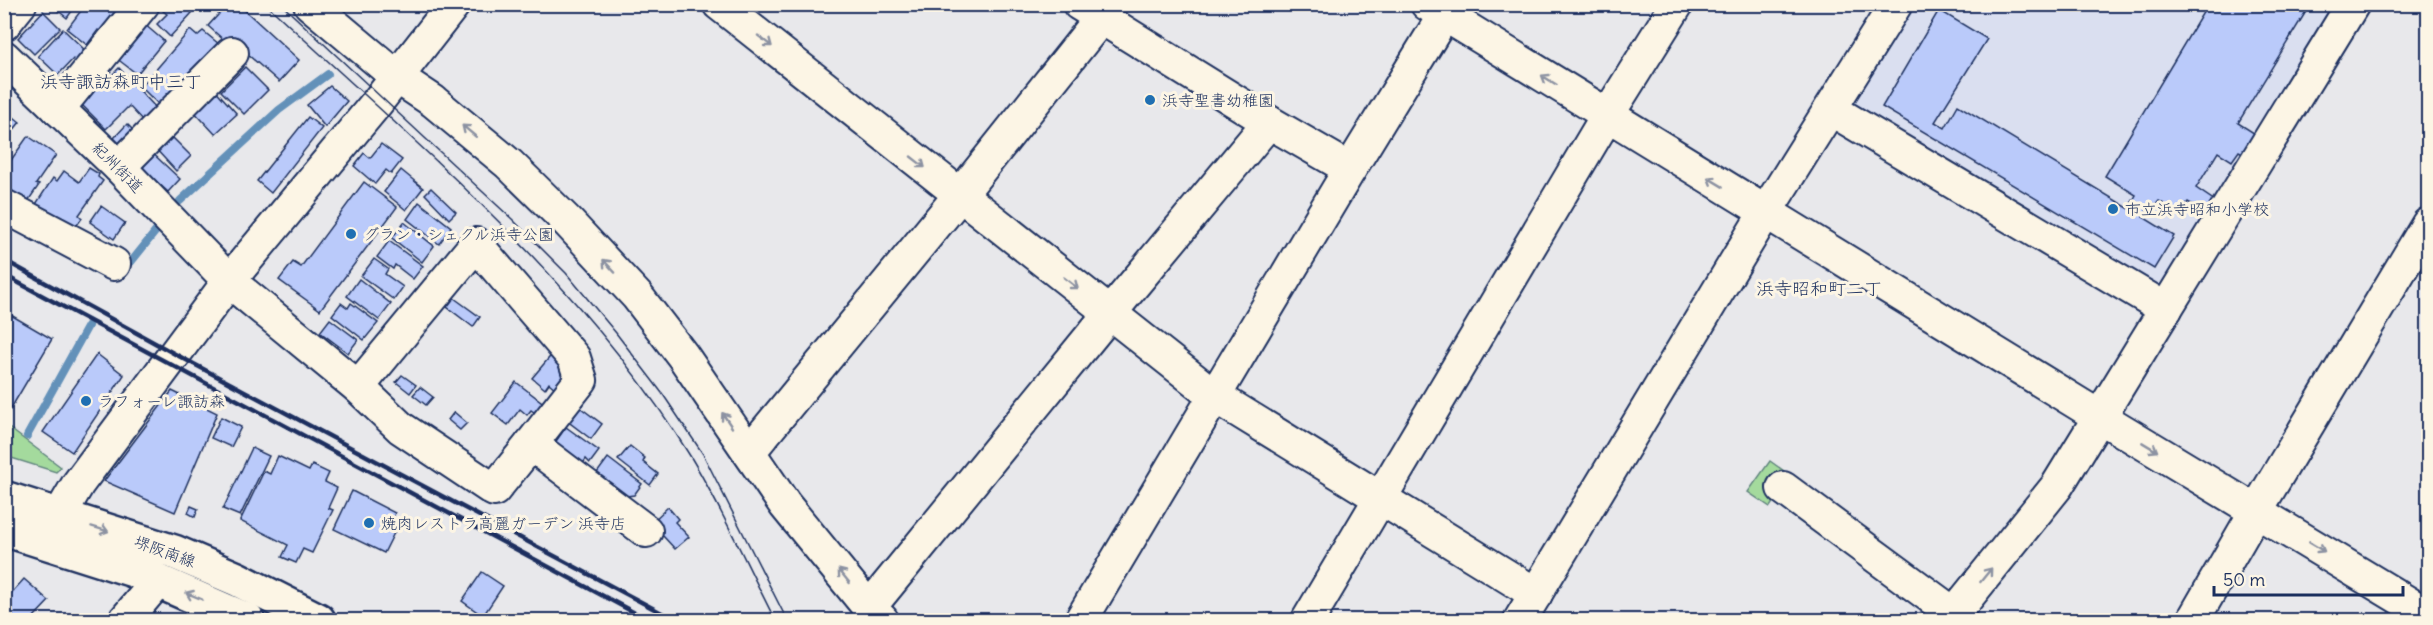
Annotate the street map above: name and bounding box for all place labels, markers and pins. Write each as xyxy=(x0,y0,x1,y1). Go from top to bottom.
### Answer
place label: 浜寺聖書幼稚園 xyxy=(1162,90,1274,110)
marker: 浜寺聖書幼稚園 xyxy=(1143,93,1157,107)
place label: 市立浜寺昭和小学校 xyxy=(2125,199,2269,219)
marker: 市立浜寺昭和小学校 xyxy=(2106,202,2120,216)
place label: グラン・シェクル浜寺公園 xyxy=(363,224,554,244)
marker: グラン・シェクル浜寺公園 xyxy=(344,227,358,241)
place label: ラフォーレ諏訪森 xyxy=(98,391,225,411)
marker: ラフォーレ諏訪森 xyxy=(79,394,93,408)
place label: 焼肉レストラ高麗ガーデン 浜寺店 xyxy=(381,513,626,533)
marker: 焼肉レストラ高麗ガーデン 浜寺店 xyxy=(362,516,376,530)

